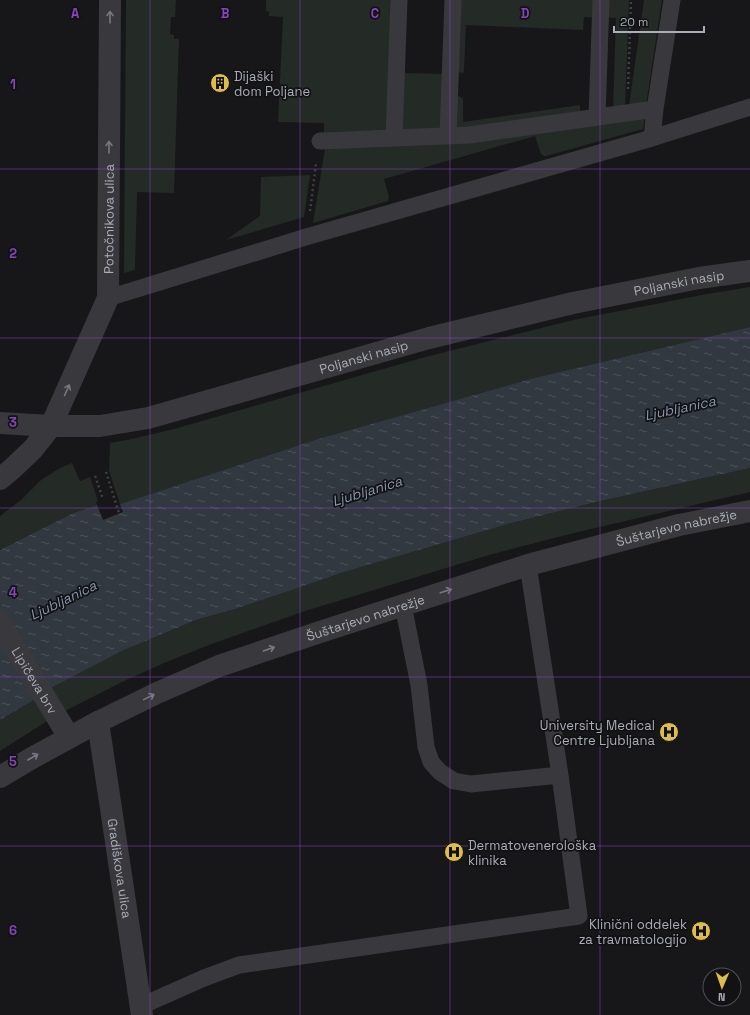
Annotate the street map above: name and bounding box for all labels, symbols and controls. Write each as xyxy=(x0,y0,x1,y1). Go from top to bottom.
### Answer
text: A xyxy=(71,5,80,22)
text: B xyxy=(221,5,230,22)
text: C xyxy=(371,5,379,22)
text: D xyxy=(521,5,530,22)
scale bar xyxy=(614,8,704,34)
one-way arrow xyxy=(106,11,113,24)
text: 20 m xyxy=(620,14,648,30)
place label: Dijaški dom Poljane xyxy=(234,68,310,100)
building icon: Dijaški dom Poljane xyxy=(209,72,231,94)
text: 1 xyxy=(10,76,16,93)
one-way arrow xyxy=(105,141,113,154)
street label: Potočnikova ulica xyxy=(100,163,118,274)
text: 2 xyxy=(9,245,17,262)
street label: Poljanski nasip xyxy=(632,267,725,300)
street label: Poljanski nasip xyxy=(317,336,410,378)
one-way arrow xyxy=(63,385,71,397)
water label: Ljubljanica xyxy=(643,392,718,424)
text: 3 xyxy=(9,414,17,431)
water label: Ljubljanica xyxy=(330,472,405,510)
street label: Šuštarjevo nabrežje xyxy=(614,506,738,550)
water label: Ljubljanica xyxy=(27,576,100,624)
text: 4 xyxy=(9,584,17,601)
one-way arrow xyxy=(440,587,453,594)
street label: Šuštarjevo nabrežje xyxy=(304,591,427,645)
street label: Lipičeva brv xyxy=(8,644,61,717)
one-way arrow xyxy=(263,645,276,652)
one-way arrow xyxy=(142,693,154,700)
place label: University Medical Centre Ljubljana xyxy=(540,717,656,749)
hospital icon: University Medical Centre Ljubljana xyxy=(658,721,680,743)
text: 5 xyxy=(9,753,17,770)
one-way arrow xyxy=(27,753,39,760)
street label: Gradiškova ulica xyxy=(104,817,135,920)
place label: Dermatovenerološka klinika xyxy=(468,837,597,869)
hospital icon: Dermatovenerološka klinika xyxy=(443,841,465,863)
place label: Klinični oddelek za travmatologijo xyxy=(579,916,687,948)
hospital icon: Klinični oddelek za travmatologijo xyxy=(690,920,712,942)
text: 6 xyxy=(9,922,17,939)
north arrow xyxy=(702,967,742,1007)
text: N xyxy=(718,990,726,1004)

